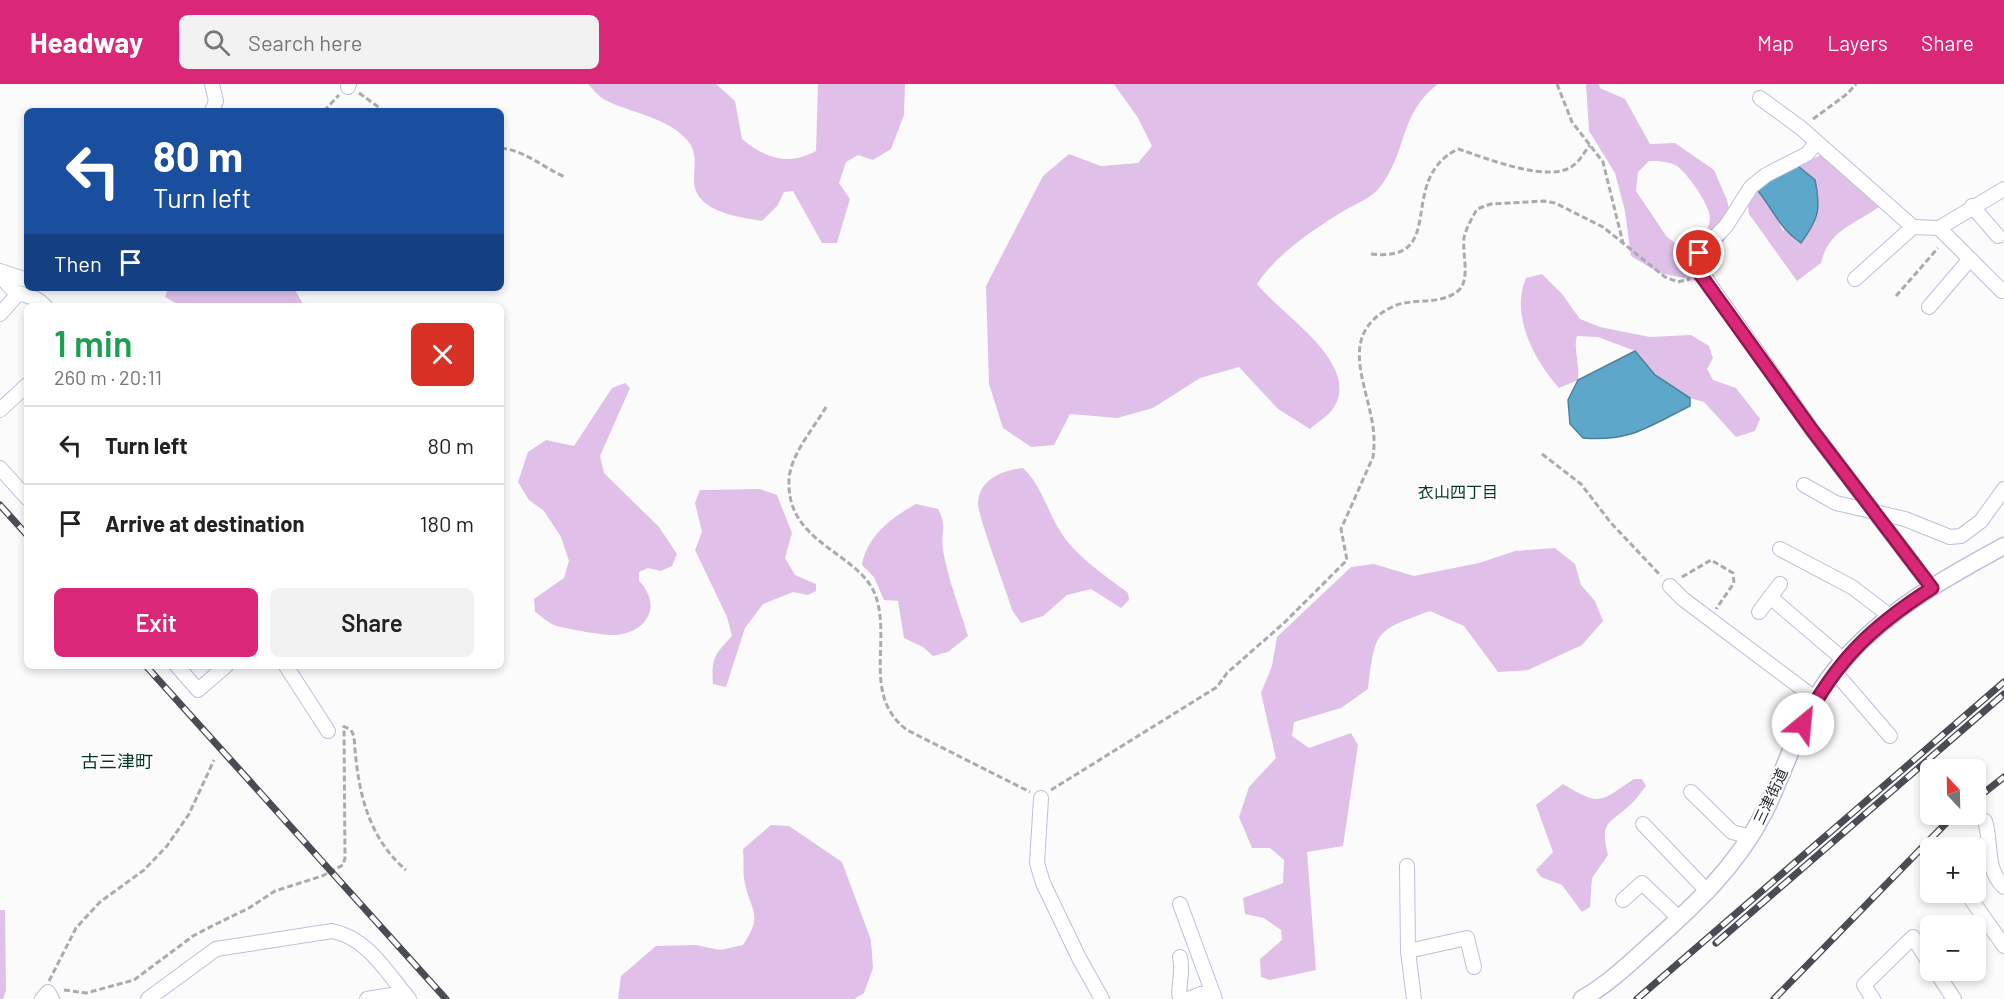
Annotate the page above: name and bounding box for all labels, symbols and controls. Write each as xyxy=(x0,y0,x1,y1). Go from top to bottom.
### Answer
search box xyxy=(179,15,599,69)
text: Headway xyxy=(30,25,143,59)
icon: search xyxy=(200,26,233,59)
text: Search here xyxy=(248,29,362,55)
text: Map xyxy=(1757,30,1794,55)
text: Layers xyxy=(1827,30,1888,55)
text: Share xyxy=(1921,30,1974,55)
text: 80 m xyxy=(153,130,243,180)
icon: left xyxy=(54,132,132,210)
text: Turn left xyxy=(153,181,251,213)
pin xyxy=(1673,227,1724,278)
icon: arrive xyxy=(1682,236,1715,269)
icon: arrive xyxy=(114,246,147,279)
text: Then xyxy=(54,250,102,276)
text: 1 min xyxy=(54,321,133,364)
button: close xyxy=(411,323,474,386)
text: 260 m · 20:11 xyxy=(54,365,162,389)
icon: left xyxy=(54,429,87,462)
text: Turn left xyxy=(105,432,188,458)
text: 80 m xyxy=(428,432,474,458)
district label: 衣山四丁目 xyxy=(1418,482,1498,501)
icon: arrive xyxy=(54,507,87,540)
text: Arrive at destination xyxy=(105,510,304,536)
text: 180 m xyxy=(420,510,474,536)
button: Exit xyxy=(54,588,258,657)
button: Share xyxy=(270,588,474,657)
position arrow xyxy=(1771,692,1835,756)
district label: 古三津町 xyxy=(81,750,153,772)
north arrow xyxy=(1920,759,1986,825)
map controls xyxy=(1920,759,1986,981)
street label: 三津街道 xyxy=(1749,765,1791,827)
button: + xyxy=(1920,837,1986,903)
button: − xyxy=(1920,915,1986,981)

